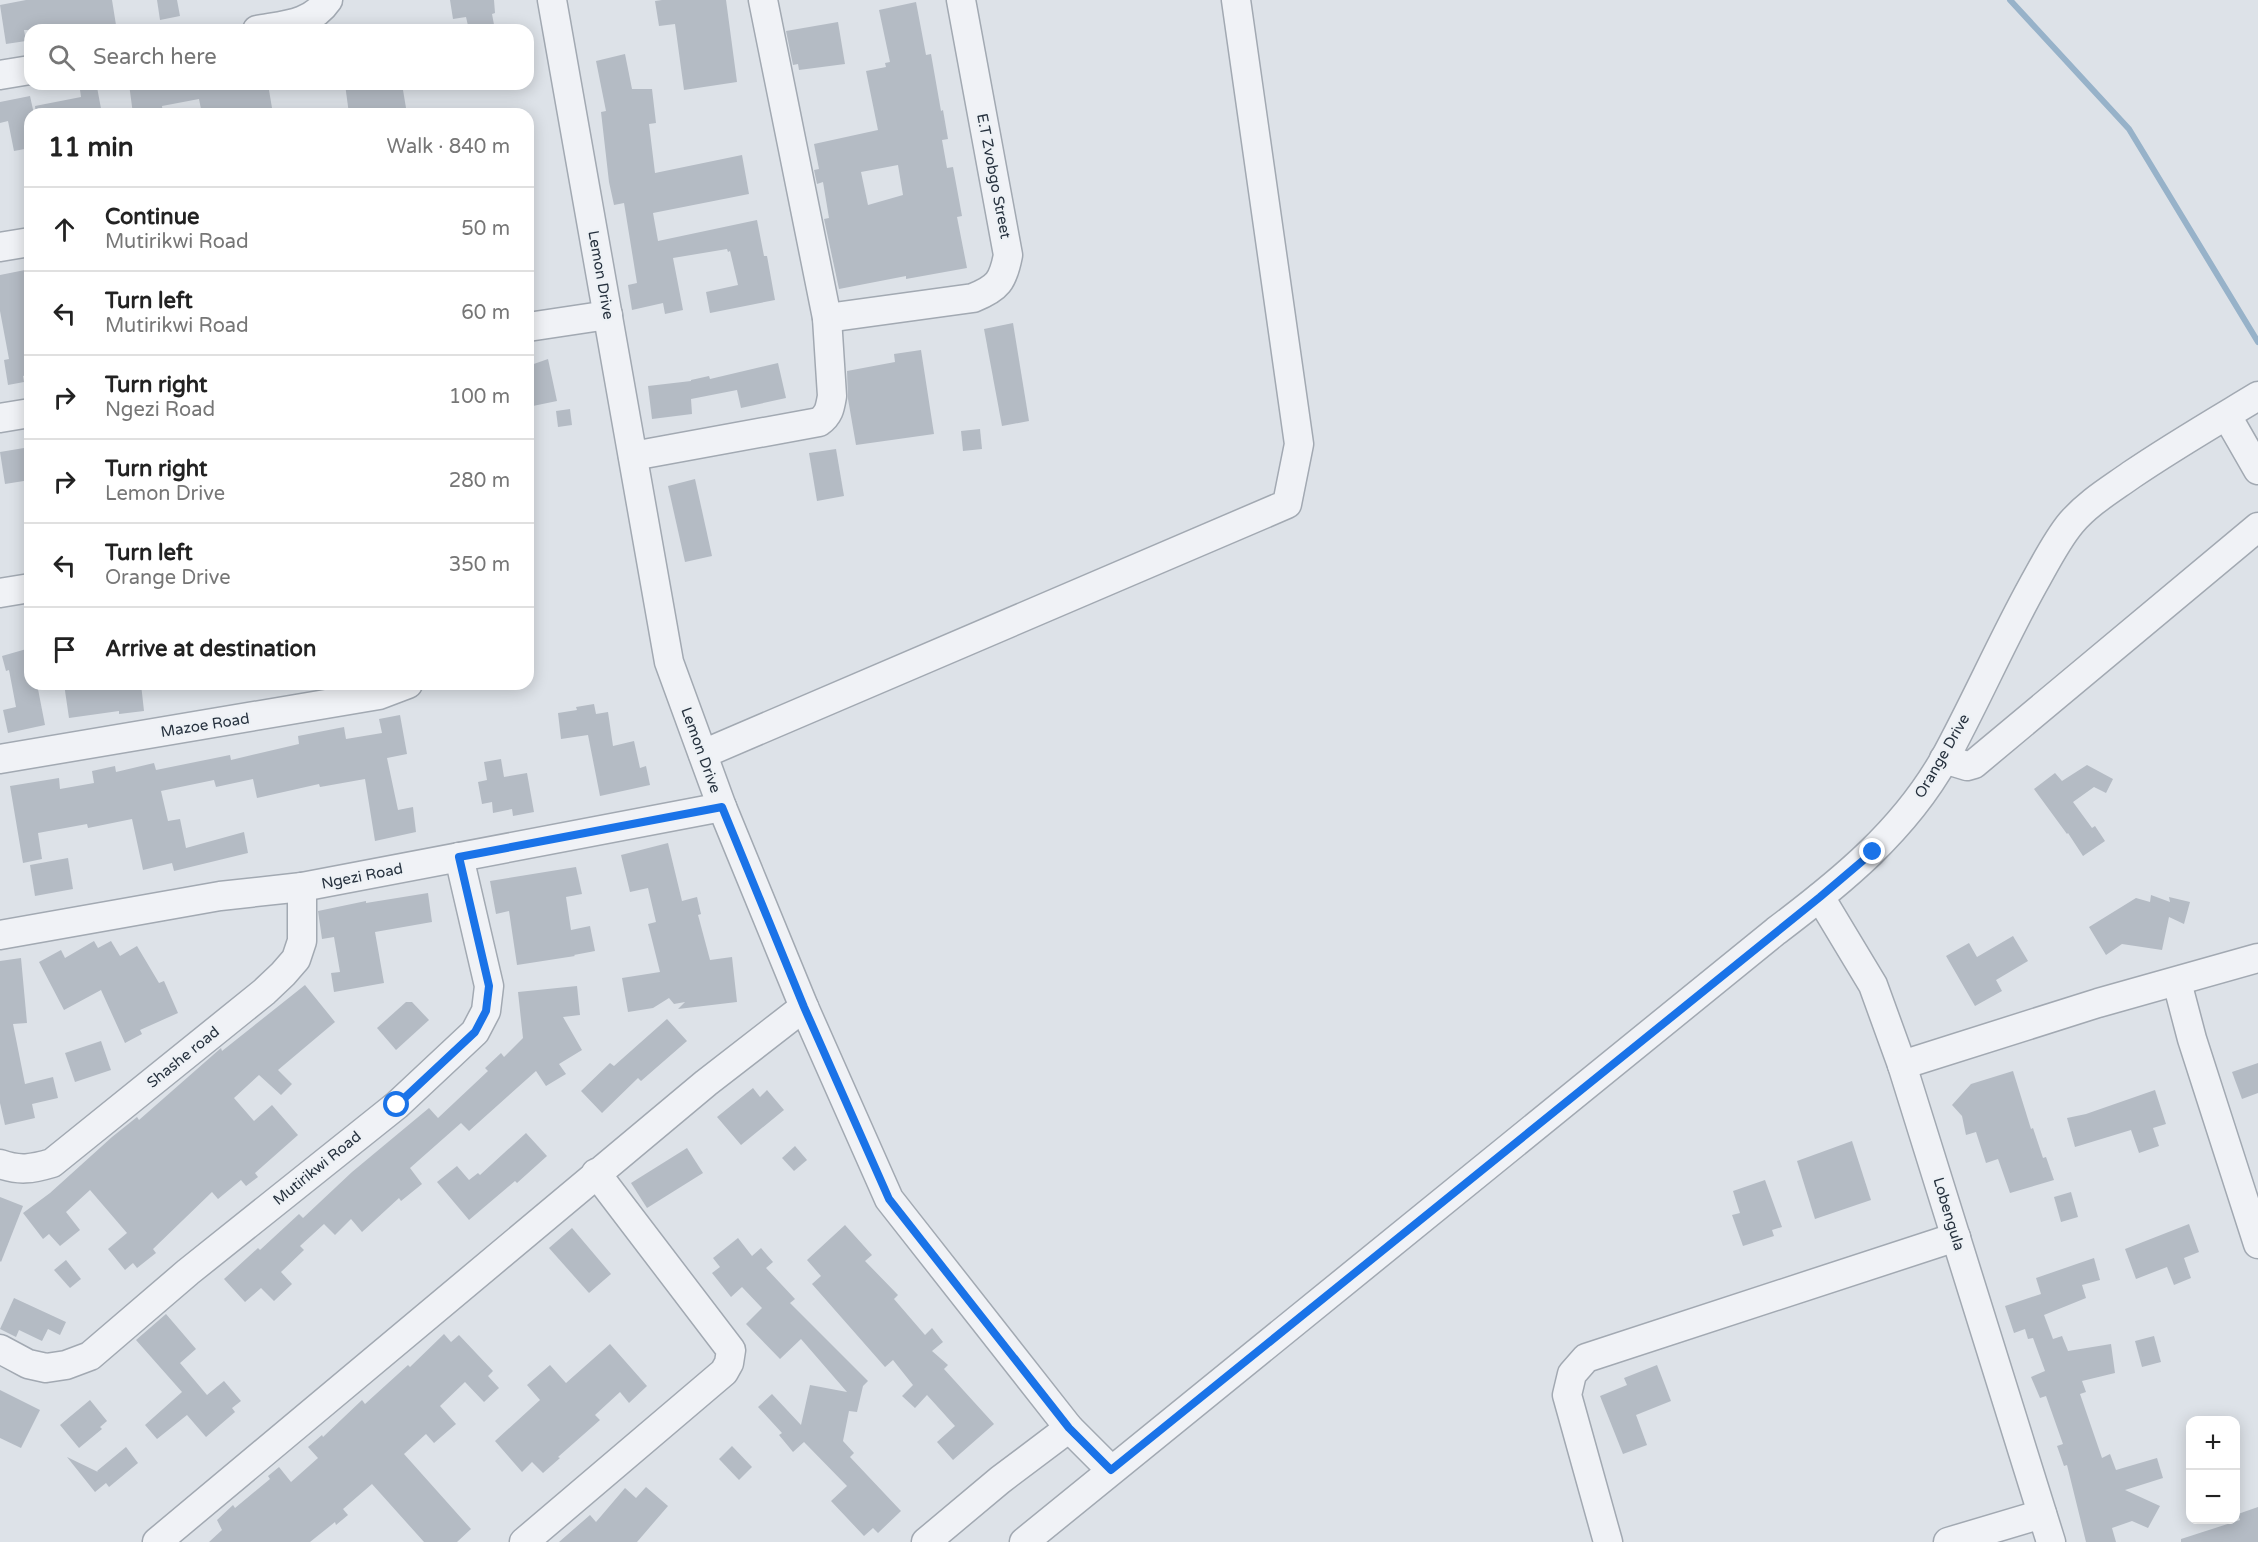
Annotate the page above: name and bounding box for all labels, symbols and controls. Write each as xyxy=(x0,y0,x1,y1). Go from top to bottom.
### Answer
search box xyxy=(24,24,534,90)
icon: search xyxy=(45,41,78,74)
text: Search here xyxy=(93,44,217,70)
street label: E.T Zvobgo Street xyxy=(973,112,1015,240)
text: 11 min xyxy=(48,132,134,163)
text: Walk · 840 m xyxy=(387,135,510,159)
text: Continue xyxy=(105,204,200,230)
icon: ahead xyxy=(48,213,81,246)
text: 50 m xyxy=(461,217,510,241)
street label: Lemon Drive xyxy=(584,229,618,321)
text: Mutirikwi Road xyxy=(105,230,249,254)
text: Turn left xyxy=(105,288,193,314)
icon: left xyxy=(48,297,81,330)
text: 60 m xyxy=(461,301,510,325)
text: Mutirikwi Road xyxy=(105,314,249,338)
text: Turn right xyxy=(105,372,207,398)
icon: right xyxy=(48,381,81,414)
text: 100 m xyxy=(449,385,510,409)
text: Ngezi Road xyxy=(105,398,215,422)
text: Turn right xyxy=(105,456,207,482)
icon: right xyxy=(48,465,81,498)
text: 280 m xyxy=(449,469,510,493)
text: Lemon Drive xyxy=(105,482,225,506)
text: Turn left xyxy=(105,540,193,566)
icon: left xyxy=(48,549,81,582)
text: 350 m xyxy=(449,553,510,577)
text: Orange Drive xyxy=(105,566,231,590)
icon: arrive xyxy=(48,633,81,666)
text: Arrive at destination xyxy=(105,636,316,662)
street label: Lemon Drive xyxy=(677,705,725,795)
street label: Mazoe Road xyxy=(159,709,251,741)
street label: Orange Drive xyxy=(1911,711,1973,801)
route end xyxy=(1859,838,1885,864)
street label: Ngezi Road xyxy=(320,859,404,893)
street label: Shashe road xyxy=(143,1022,223,1092)
route start xyxy=(383,1091,409,1117)
street label: Mutirikwi Road xyxy=(269,1127,365,1209)
street label: Lobengula xyxy=(1929,1175,1969,1253)
map controls xyxy=(2186,1416,2240,1524)
button: + xyxy=(2186,1416,2240,1470)
button: − xyxy=(2186,1470,2240,1524)

